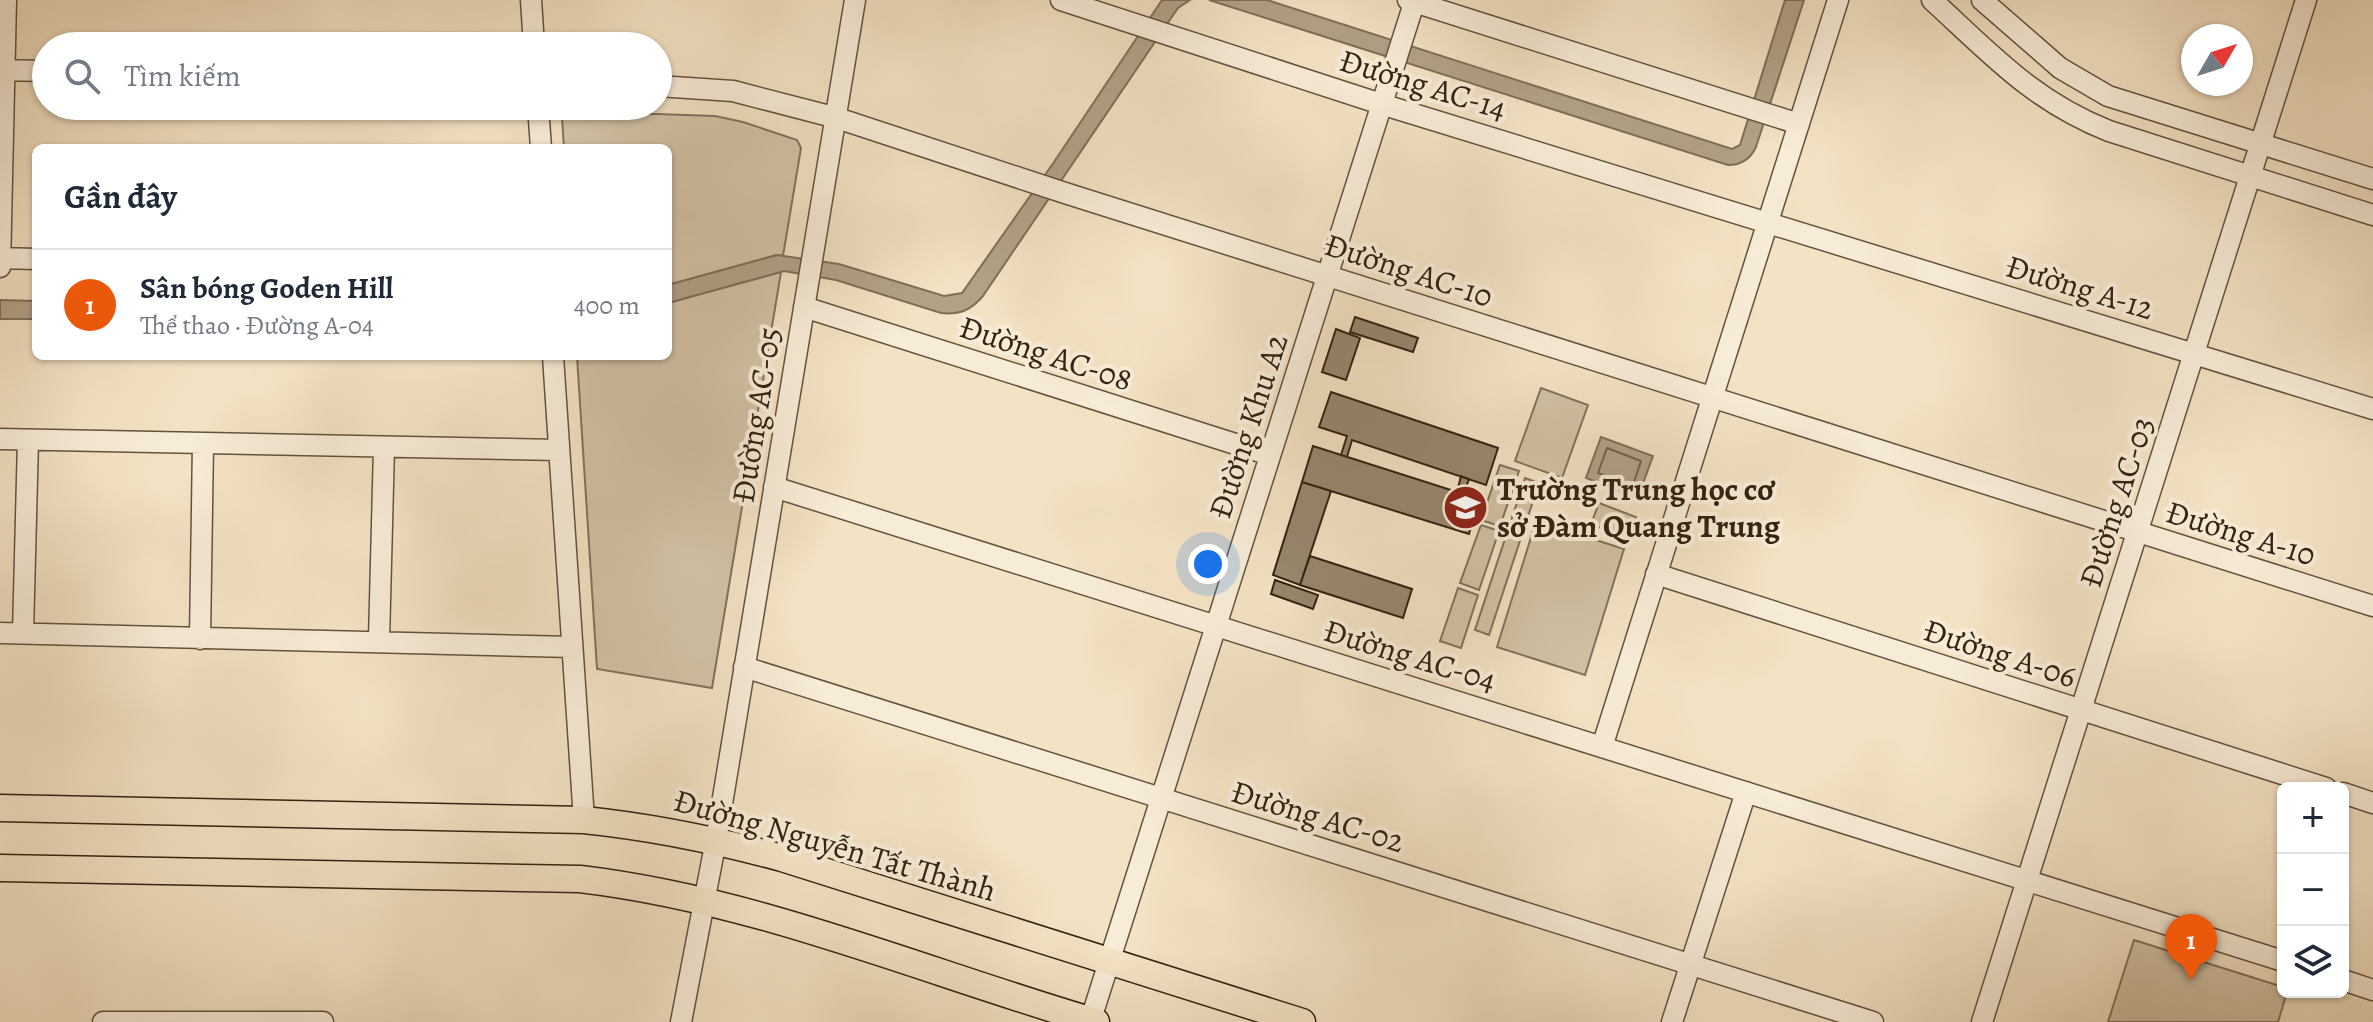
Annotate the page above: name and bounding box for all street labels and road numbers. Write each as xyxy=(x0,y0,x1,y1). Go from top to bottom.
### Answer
street label: Đường AC-14 xyxy=(1334,38,1512,130)
street label: Đường AC-10 xyxy=(1319,222,1499,318)
street label: Đường A-12 xyxy=(2001,244,2159,330)
street label: Đường AC-08 xyxy=(954,304,1138,402)
street label: Đường AC-05 xyxy=(720,324,792,506)
street label: Đường Khu A2 xyxy=(1197,328,1299,524)
street label: Đường AC-03 xyxy=(2068,411,2164,593)
street label: Đường A-10 xyxy=(2161,489,2321,577)
street label: Đường AC-04 xyxy=(1318,608,1502,702)
street label: Đường A-06 xyxy=(1918,608,2082,698)
street label: Đường AC-02 xyxy=(1226,769,1410,863)
street label: Đường Nguyễn Tất Thành xyxy=(669,778,1001,912)

